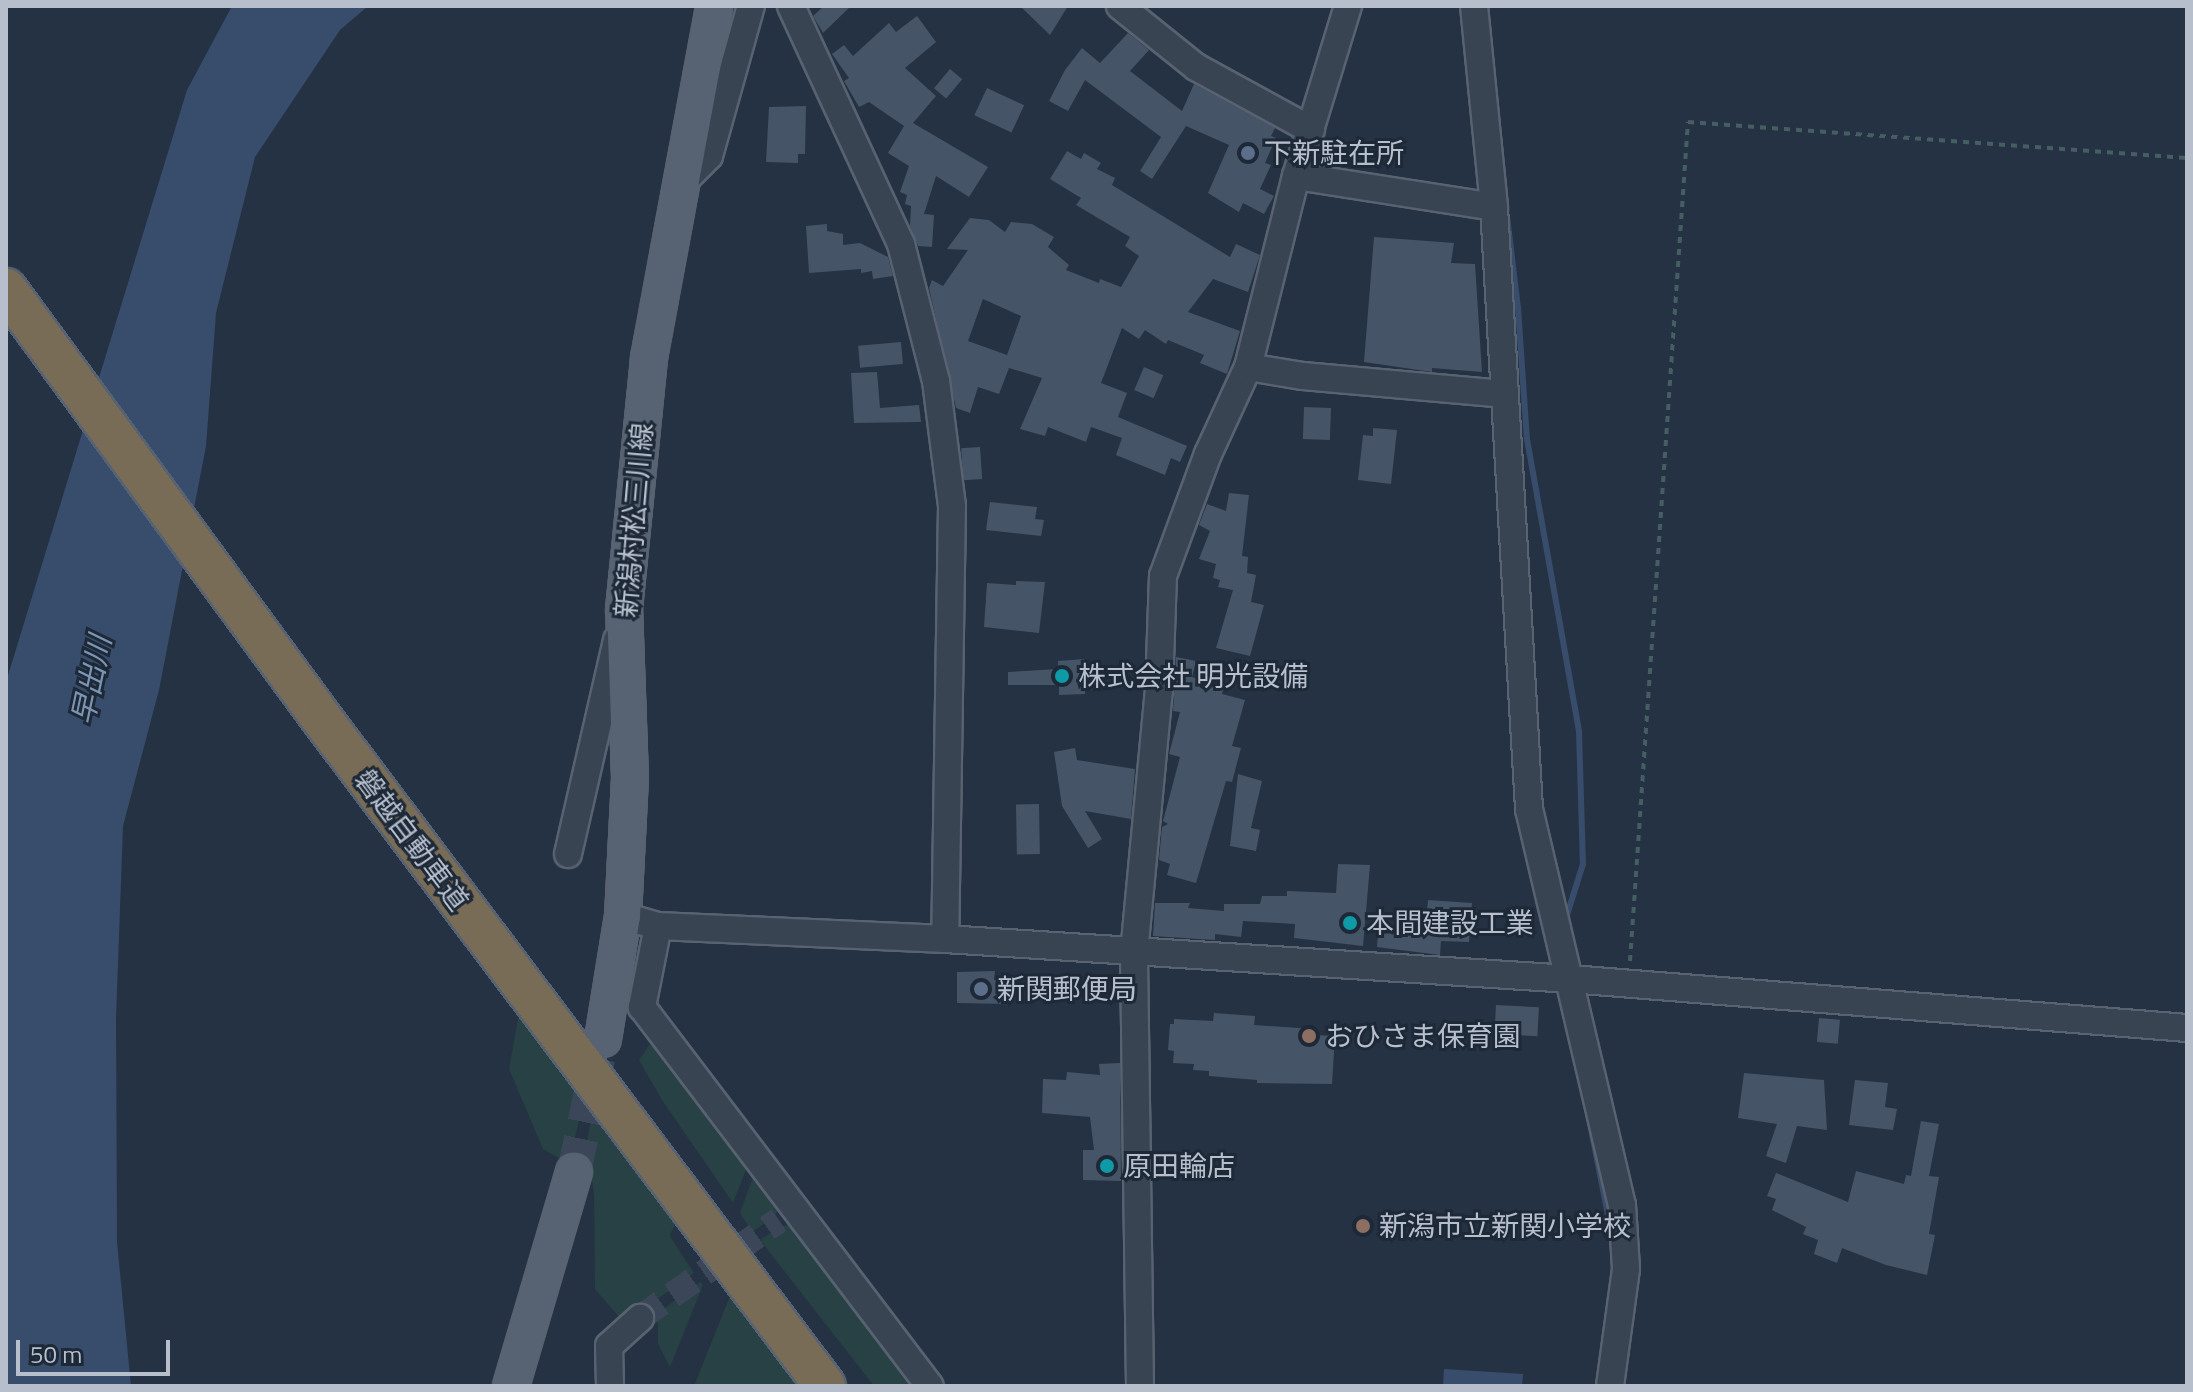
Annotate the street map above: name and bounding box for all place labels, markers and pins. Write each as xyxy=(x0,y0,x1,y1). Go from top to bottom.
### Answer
place label: 下新駐在所 xyxy=(1264,136,1404,170)
marker: 下新駐在所 xyxy=(1239,144,1257,162)
place label: 株式会社 明光設備 xyxy=(1078,659,1308,693)
marker: 株式会社 明光設備 xyxy=(1053,667,1071,685)
place label: 本間建設工業 xyxy=(1366,906,1534,940)
marker: 本間建設工業 xyxy=(1341,914,1359,932)
place label: 新関郵便局 xyxy=(997,972,1137,1006)
marker: 新関郵便局 xyxy=(972,980,990,998)
place label: おひさま保育園 xyxy=(1325,1019,1521,1053)
marker: おひさま保育園 xyxy=(1300,1027,1318,1045)
place label: 原田輪店 xyxy=(1123,1149,1235,1183)
marker: 原田輪店 xyxy=(1098,1157,1116,1175)
place label: 新潟市立新関小学校 xyxy=(1379,1209,1631,1243)
marker: 新潟市立新関小学校 xyxy=(1354,1217,1372,1235)

